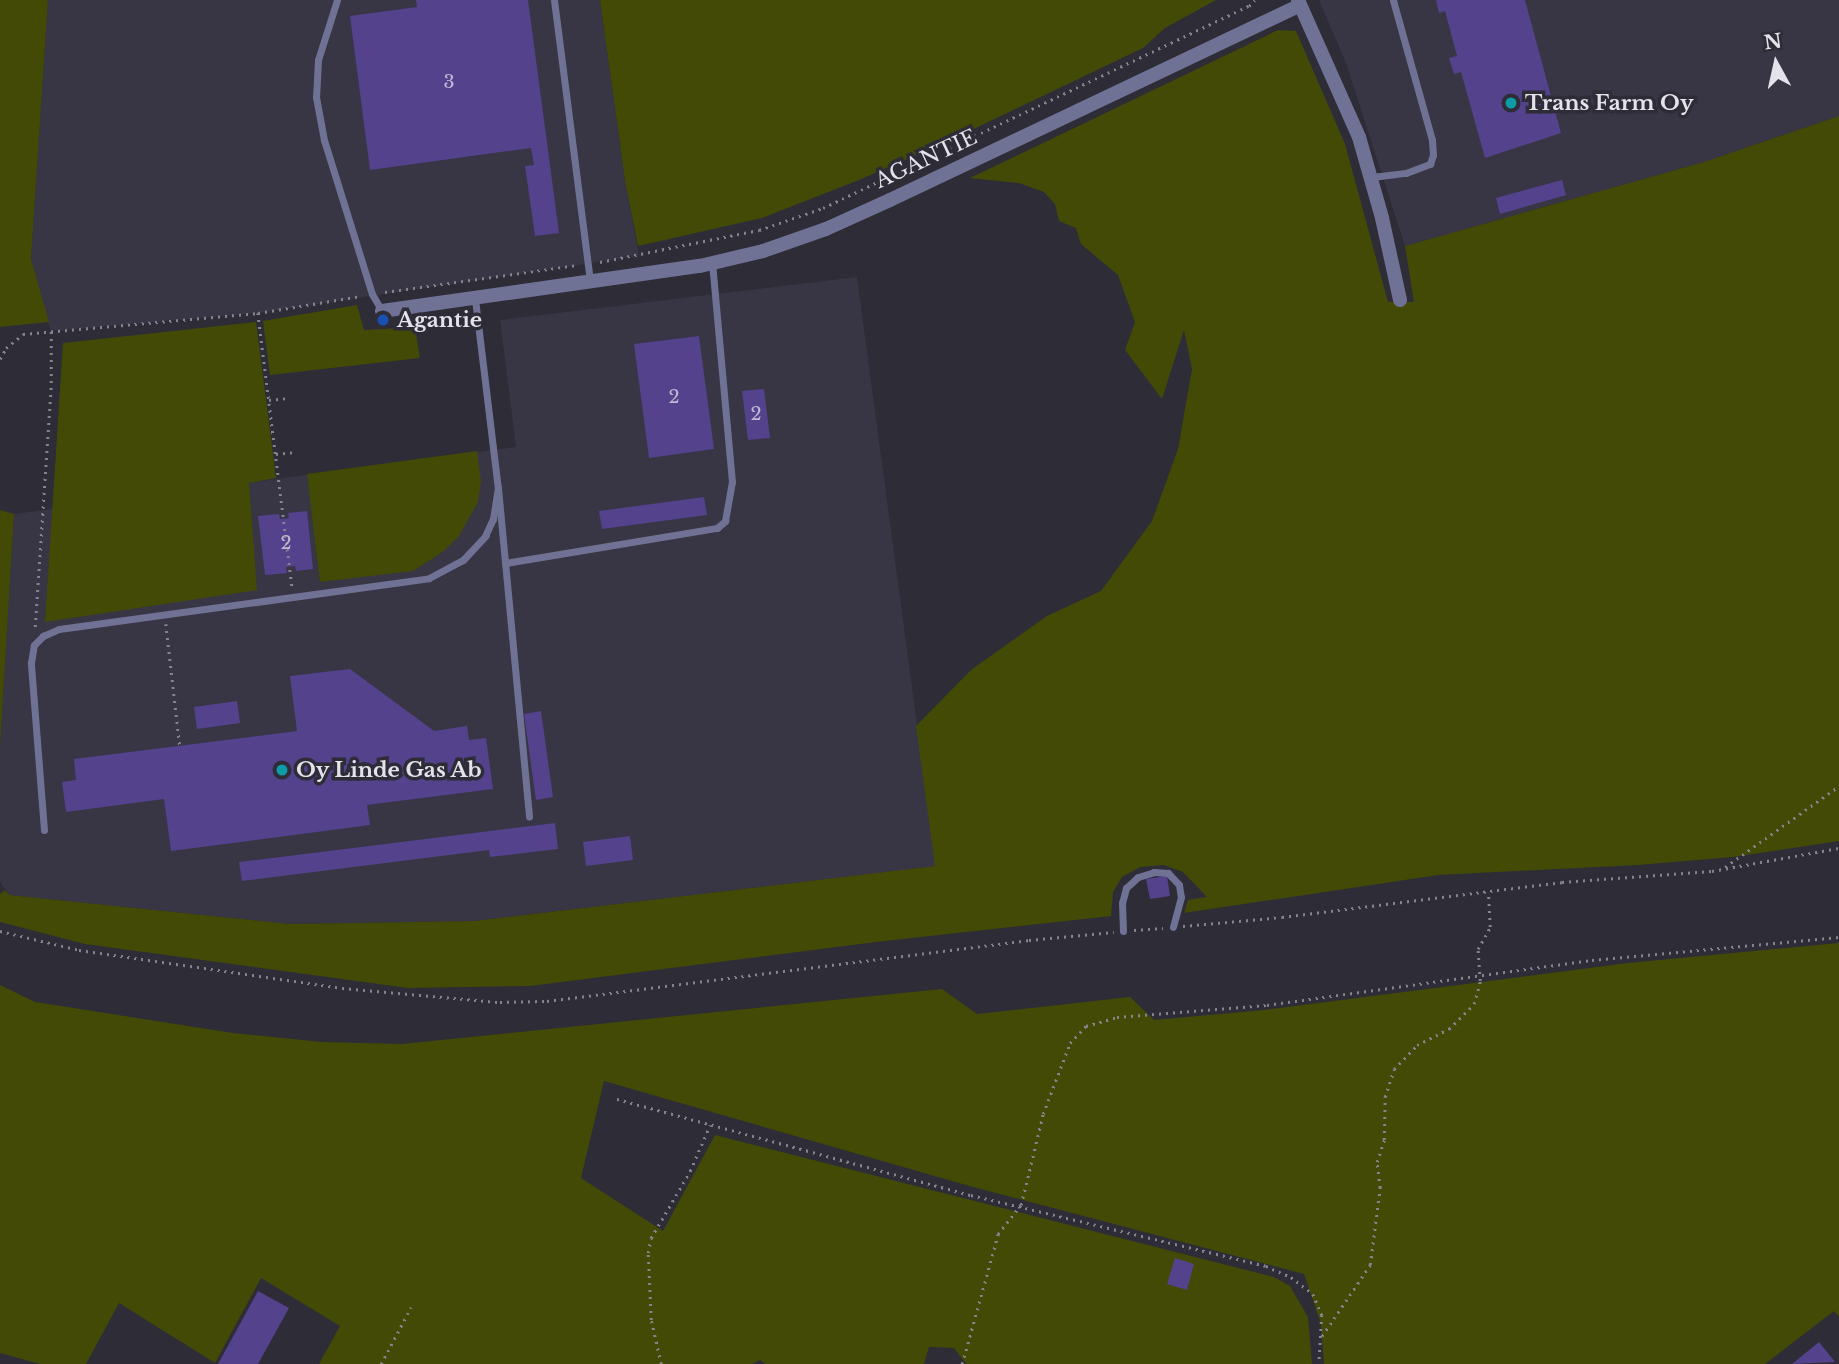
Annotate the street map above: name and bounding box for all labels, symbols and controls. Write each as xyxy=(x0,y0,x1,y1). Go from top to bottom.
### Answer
north arrow xyxy=(1741,28,1811,98)
text: N xyxy=(1763,29,1783,54)
house number: 3 xyxy=(443,71,455,93)
place label: Trans Farm Oy xyxy=(1525,90,1693,116)
marker: Trans Farm Oy xyxy=(1503,95,1519,111)
street label: AGANTIE xyxy=(871,124,981,194)
place label: Agantie xyxy=(397,307,482,333)
marker: Agantie xyxy=(375,312,391,328)
house number: 2 xyxy=(668,386,680,408)
house number: 2 xyxy=(750,403,762,425)
house number: 2 xyxy=(280,532,292,554)
place label: Oy Linde Gas Ab xyxy=(296,757,483,783)
marker: Oy Linde Gas Ab xyxy=(274,762,290,778)

